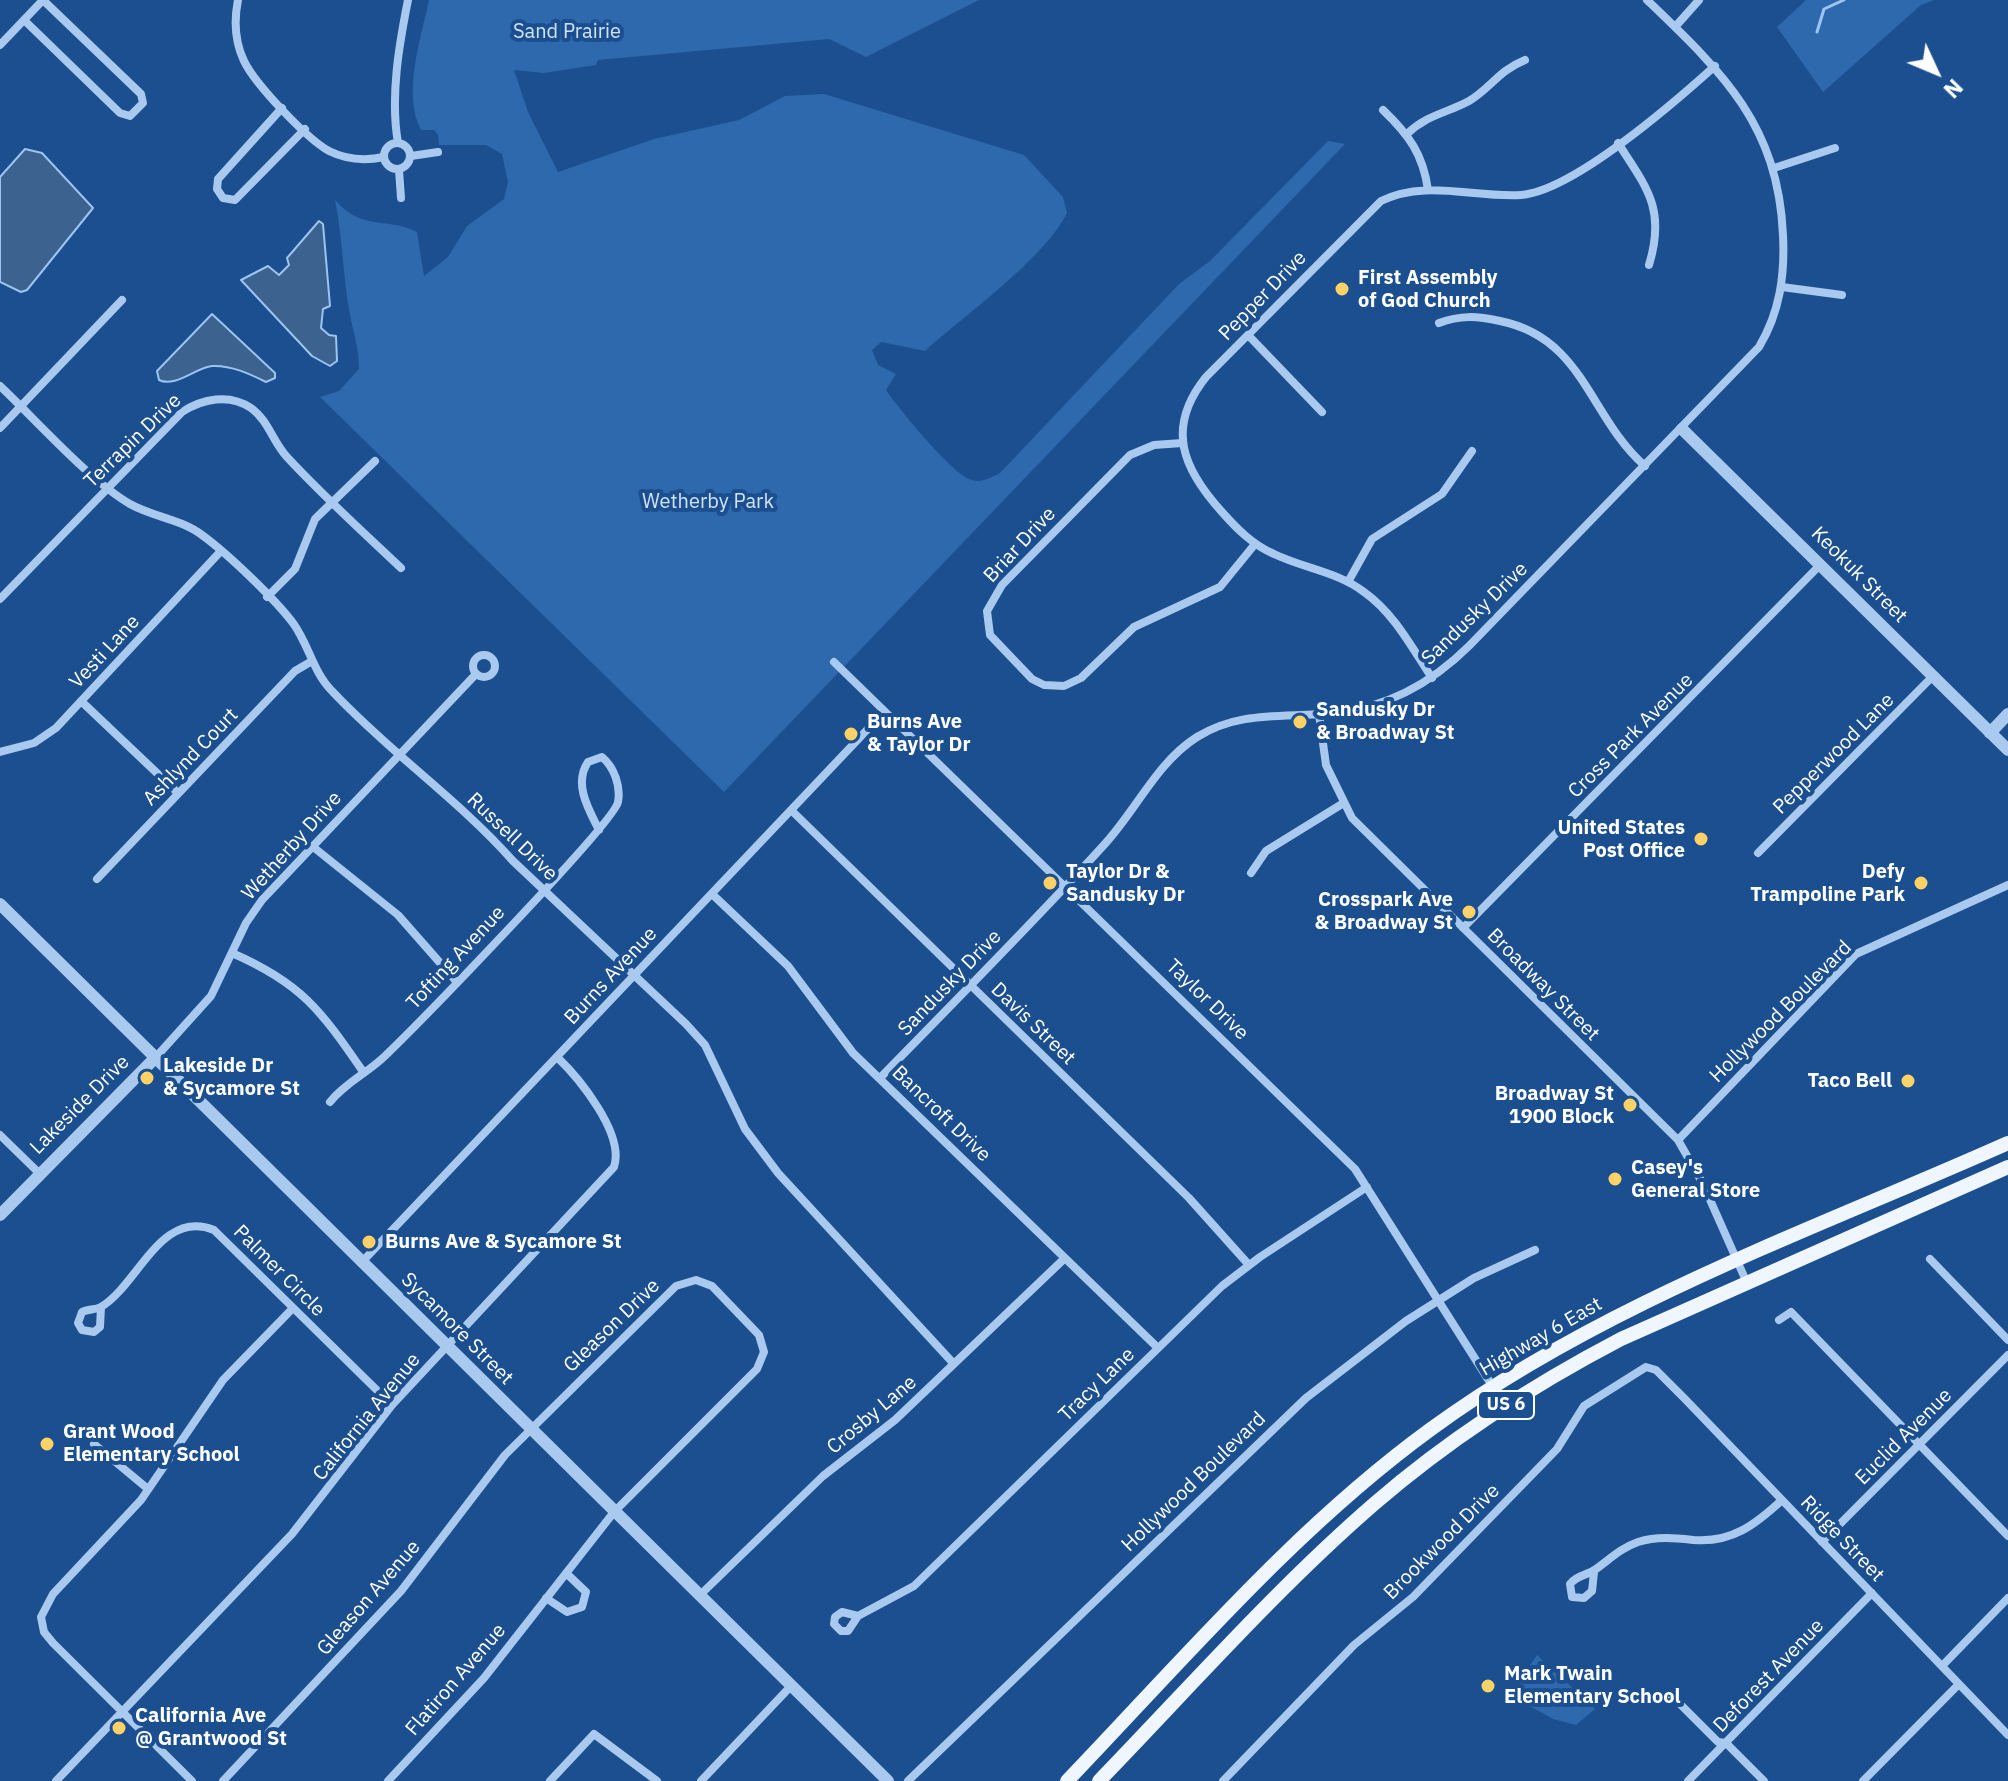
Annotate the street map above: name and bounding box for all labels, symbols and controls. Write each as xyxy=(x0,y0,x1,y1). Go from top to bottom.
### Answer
park label: Sand Prairie xyxy=(513,20,621,44)
north arrow xyxy=(1896,32,1976,112)
text: N xyxy=(1938,73,1970,105)
street label: Pepper Drive xyxy=(1214,246,1312,346)
place label: First Assembly of God Church xyxy=(1358,266,1497,313)
marker: First Assembly of God Church xyxy=(1333,280,1351,298)
street label: Terrapin Drive xyxy=(80,389,186,493)
park label: Wetherby Park xyxy=(642,490,774,514)
street label: Briar Drive xyxy=(979,502,1061,588)
street label: Keokuk Street xyxy=(1806,522,1912,628)
street label: Sandusky Drive xyxy=(1417,557,1533,671)
street label: Vesti Lane xyxy=(65,610,145,694)
street label: Cross Park Avenue xyxy=(1563,668,1699,804)
street label: Pepperwood Lane xyxy=(1768,688,1900,820)
place label: Sandusky Dr & Broadway St xyxy=(1316,698,1454,745)
street label: Ashlynd Court xyxy=(139,703,243,811)
place label: Burns Ave & Taylor Dr xyxy=(867,710,970,757)
marker: Sandusky Dr & Broadway St xyxy=(1291,713,1309,731)
marker: Burns Ave & Taylor Dr xyxy=(842,725,860,743)
street label: Wetherby Drive xyxy=(237,787,347,905)
street label: Russell Drive xyxy=(462,788,562,886)
place label: United States Post Office xyxy=(1558,816,1685,863)
marker: United States Post Office xyxy=(1692,830,1710,848)
place label: Taylor Dr & Sandusky Dr xyxy=(1066,860,1185,907)
place label: Defy Trampoline Park xyxy=(1750,860,1905,907)
marker: Taylor Dr & Sandusky Dr xyxy=(1041,874,1059,892)
marker: Defy Trampoline Park xyxy=(1912,874,1930,892)
place label: Crosspark Ave & Broadway St xyxy=(1315,888,1453,935)
street label: Tofting Avenue xyxy=(402,901,510,1015)
marker: Crosspark Ave & Broadway St xyxy=(1460,903,1478,921)
street label: Burns Avenue xyxy=(560,922,662,1030)
street label: Broadway Street xyxy=(1482,924,1604,1046)
street label: Sandusky Drive xyxy=(893,925,1007,1041)
street label: Hollywood Boulevard xyxy=(1705,936,1857,1088)
street label: Taylor Drive xyxy=(1161,955,1253,1045)
street label: Davis Street xyxy=(986,978,1080,1070)
street label: Lakeside Drive xyxy=(25,1050,135,1160)
place label: Lakeside Dr & Sycamore St xyxy=(163,1054,300,1101)
street label: Bancroft Drive xyxy=(887,1061,995,1167)
marker: Lakeside Dr & Sycamore St xyxy=(138,1069,156,1087)
place label: Taco Bell xyxy=(1808,1069,1892,1093)
marker: Taco Bell xyxy=(1899,1072,1917,1090)
place label: Broadway St 1900 Block xyxy=(1495,1082,1614,1129)
marker: Broadway St 1900 Block xyxy=(1621,1096,1639,1114)
place label: Casey's General Store xyxy=(1631,1156,1760,1203)
marker: Casey's General Store xyxy=(1606,1170,1624,1188)
street label: Palmer Circle xyxy=(228,1220,330,1322)
place label: Burns Ave & Sycamore St xyxy=(385,1230,622,1254)
marker: Burns Ave & Sycamore St xyxy=(360,1233,378,1251)
street label: Sycamore Street xyxy=(396,1268,518,1390)
street label: Gleason Drive xyxy=(559,1274,665,1378)
street label: Highway 6 East xyxy=(1476,1292,1606,1382)
street label: Tracy Lane xyxy=(1054,1343,1140,1427)
street label: California Avenue xyxy=(308,1348,426,1486)
street label: Crosby Lane xyxy=(822,1371,922,1459)
street label: Euclid Avenue xyxy=(1851,1384,1957,1490)
road number: US 6 xyxy=(1478,1391,1534,1419)
street label: Hollywood Boulevard xyxy=(1117,1407,1271,1557)
place label: Grant Wood Elementary School xyxy=(63,1420,239,1467)
marker: Grant Wood Elementary School xyxy=(38,1435,56,1453)
street label: Brookwood Drive xyxy=(1379,1479,1505,1605)
street label: Ridge Street xyxy=(1795,1491,1889,1587)
street label: Gleason Avenue xyxy=(312,1535,426,1661)
street label: Deforest Avenue xyxy=(1709,1614,1829,1738)
street label: Flatiron Avenue xyxy=(401,1619,511,1741)
place label: Mark Twain Elementary School xyxy=(1504,1662,1680,1709)
marker: Mark Twain Elementary School xyxy=(1479,1677,1497,1695)
place label: California Ave @ Grantwood St xyxy=(135,1704,287,1751)
marker: California Ave @ Grantwood St xyxy=(110,1719,128,1737)

